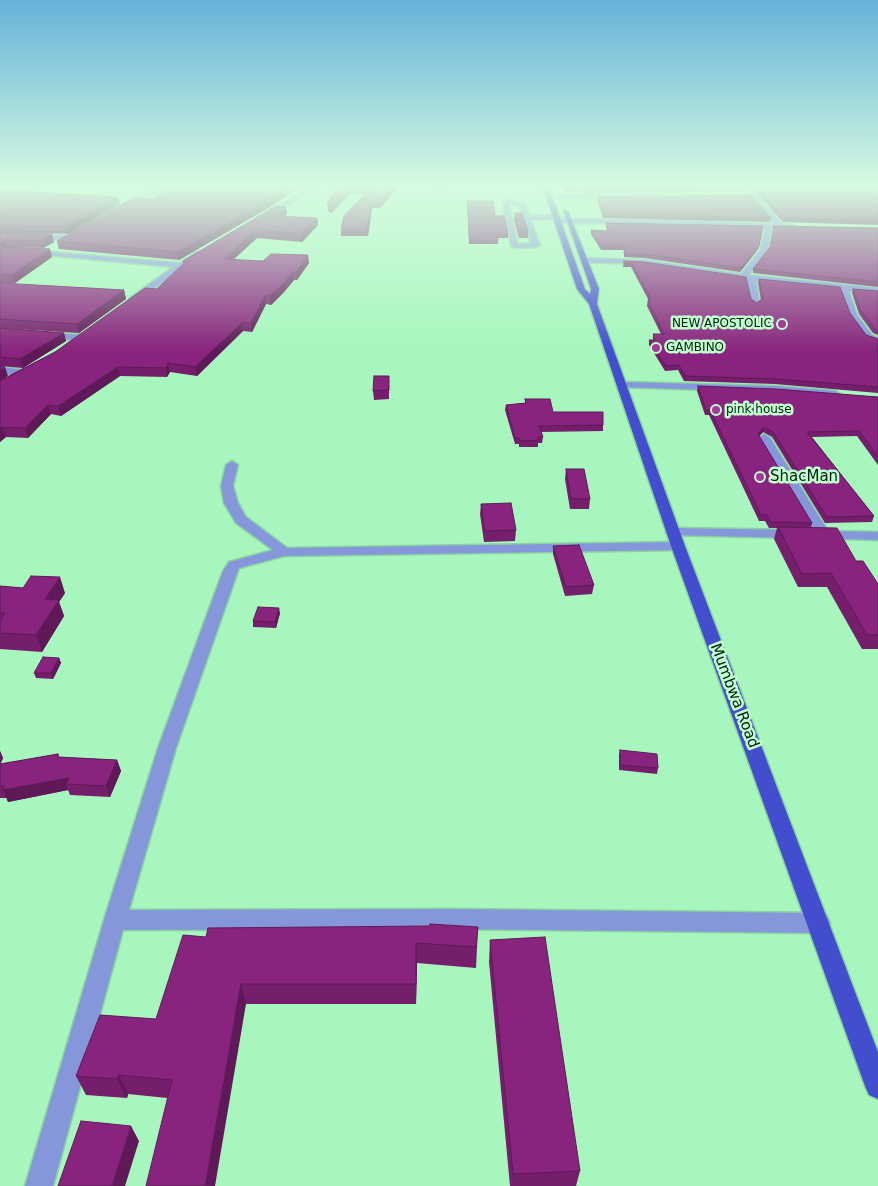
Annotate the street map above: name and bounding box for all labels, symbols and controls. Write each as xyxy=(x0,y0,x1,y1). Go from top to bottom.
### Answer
place label: NEW APOSTOLIC xyxy=(672,317,772,331)
marker: NEW APOSTOLIC xyxy=(776,318,788,330)
place label: GAMBINO xyxy=(666,341,724,355)
marker: GAMBINO xyxy=(650,342,662,354)
place label: pink house xyxy=(726,403,792,417)
marker: pink house xyxy=(710,404,722,416)
place label: ShacMan xyxy=(770,468,838,486)
marker: ShacMan xyxy=(754,471,766,483)
street label: Mumbwa Road xyxy=(706,641,762,751)

